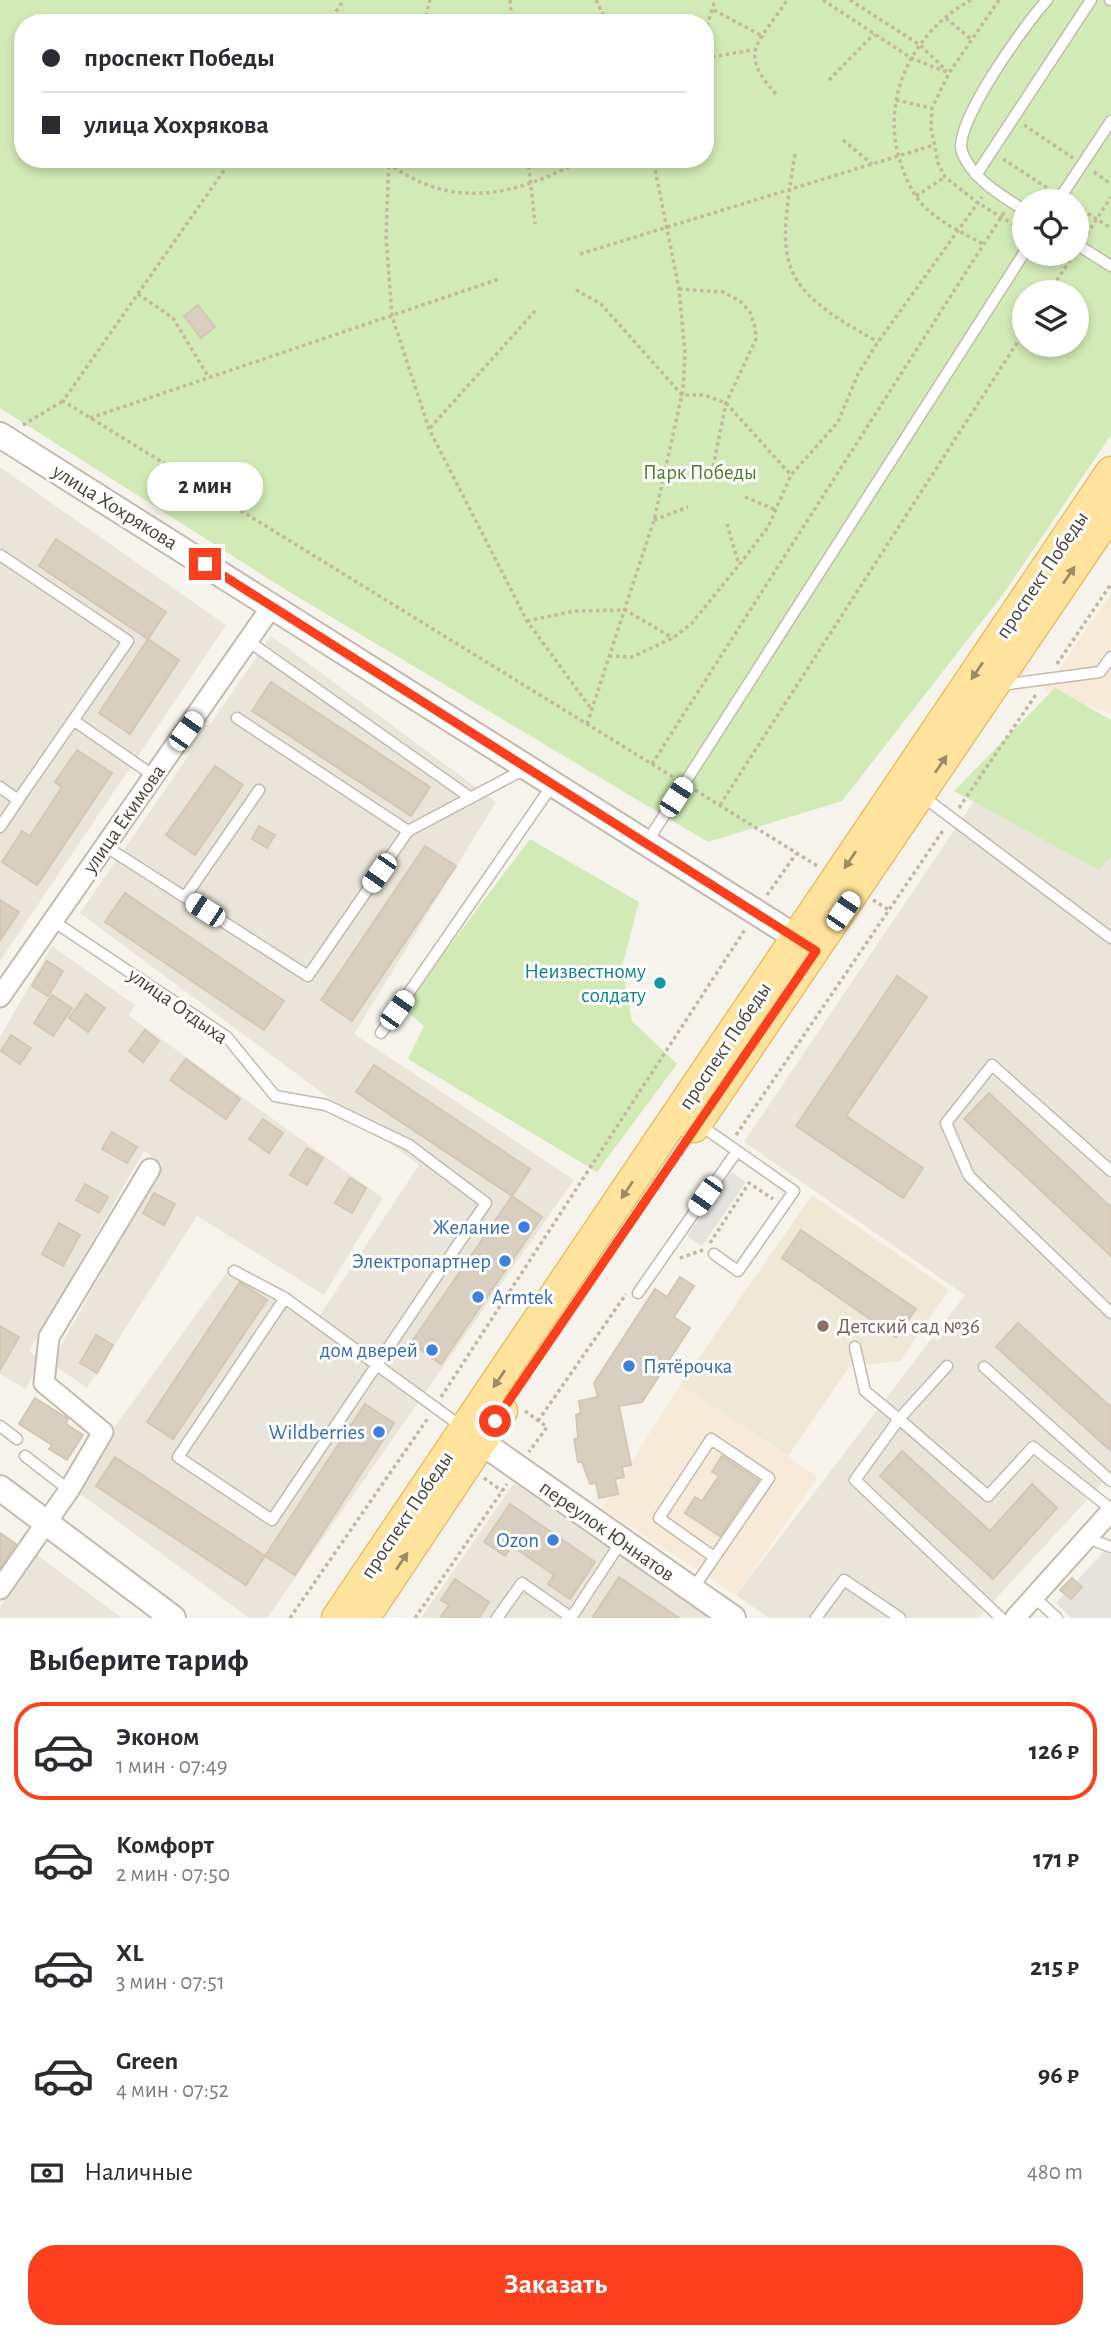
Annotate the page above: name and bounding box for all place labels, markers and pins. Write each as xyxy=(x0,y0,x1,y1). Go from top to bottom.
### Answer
place label: Неизвестному солдату xyxy=(524,961,646,1006)
marker: Неизвестному солдату xyxy=(652,975,668,991)
place label: Желание xyxy=(433,1217,510,1238)
marker: Желание xyxy=(516,1219,532,1235)
place label: Электропартнер xyxy=(352,1251,491,1272)
marker: Электропартнер xyxy=(497,1253,513,1269)
place label: Armtek xyxy=(492,1287,554,1308)
marker: Armtek xyxy=(470,1289,486,1305)
place label: Детский сад №36 xyxy=(837,1316,980,1337)
marker: Детский сад №36 xyxy=(815,1318,831,1334)
place label: дом дверей xyxy=(320,1340,418,1361)
marker: дом дверей xyxy=(424,1342,440,1358)
place label: Пятёрочка xyxy=(643,1356,733,1377)
marker: Пятёрочка xyxy=(621,1358,637,1374)
place label: Wildberries xyxy=(269,1422,365,1443)
marker: Wildberries xyxy=(371,1424,387,1440)
place label: Ozon xyxy=(496,1530,539,1551)
marker: Ozon xyxy=(545,1532,561,1548)

